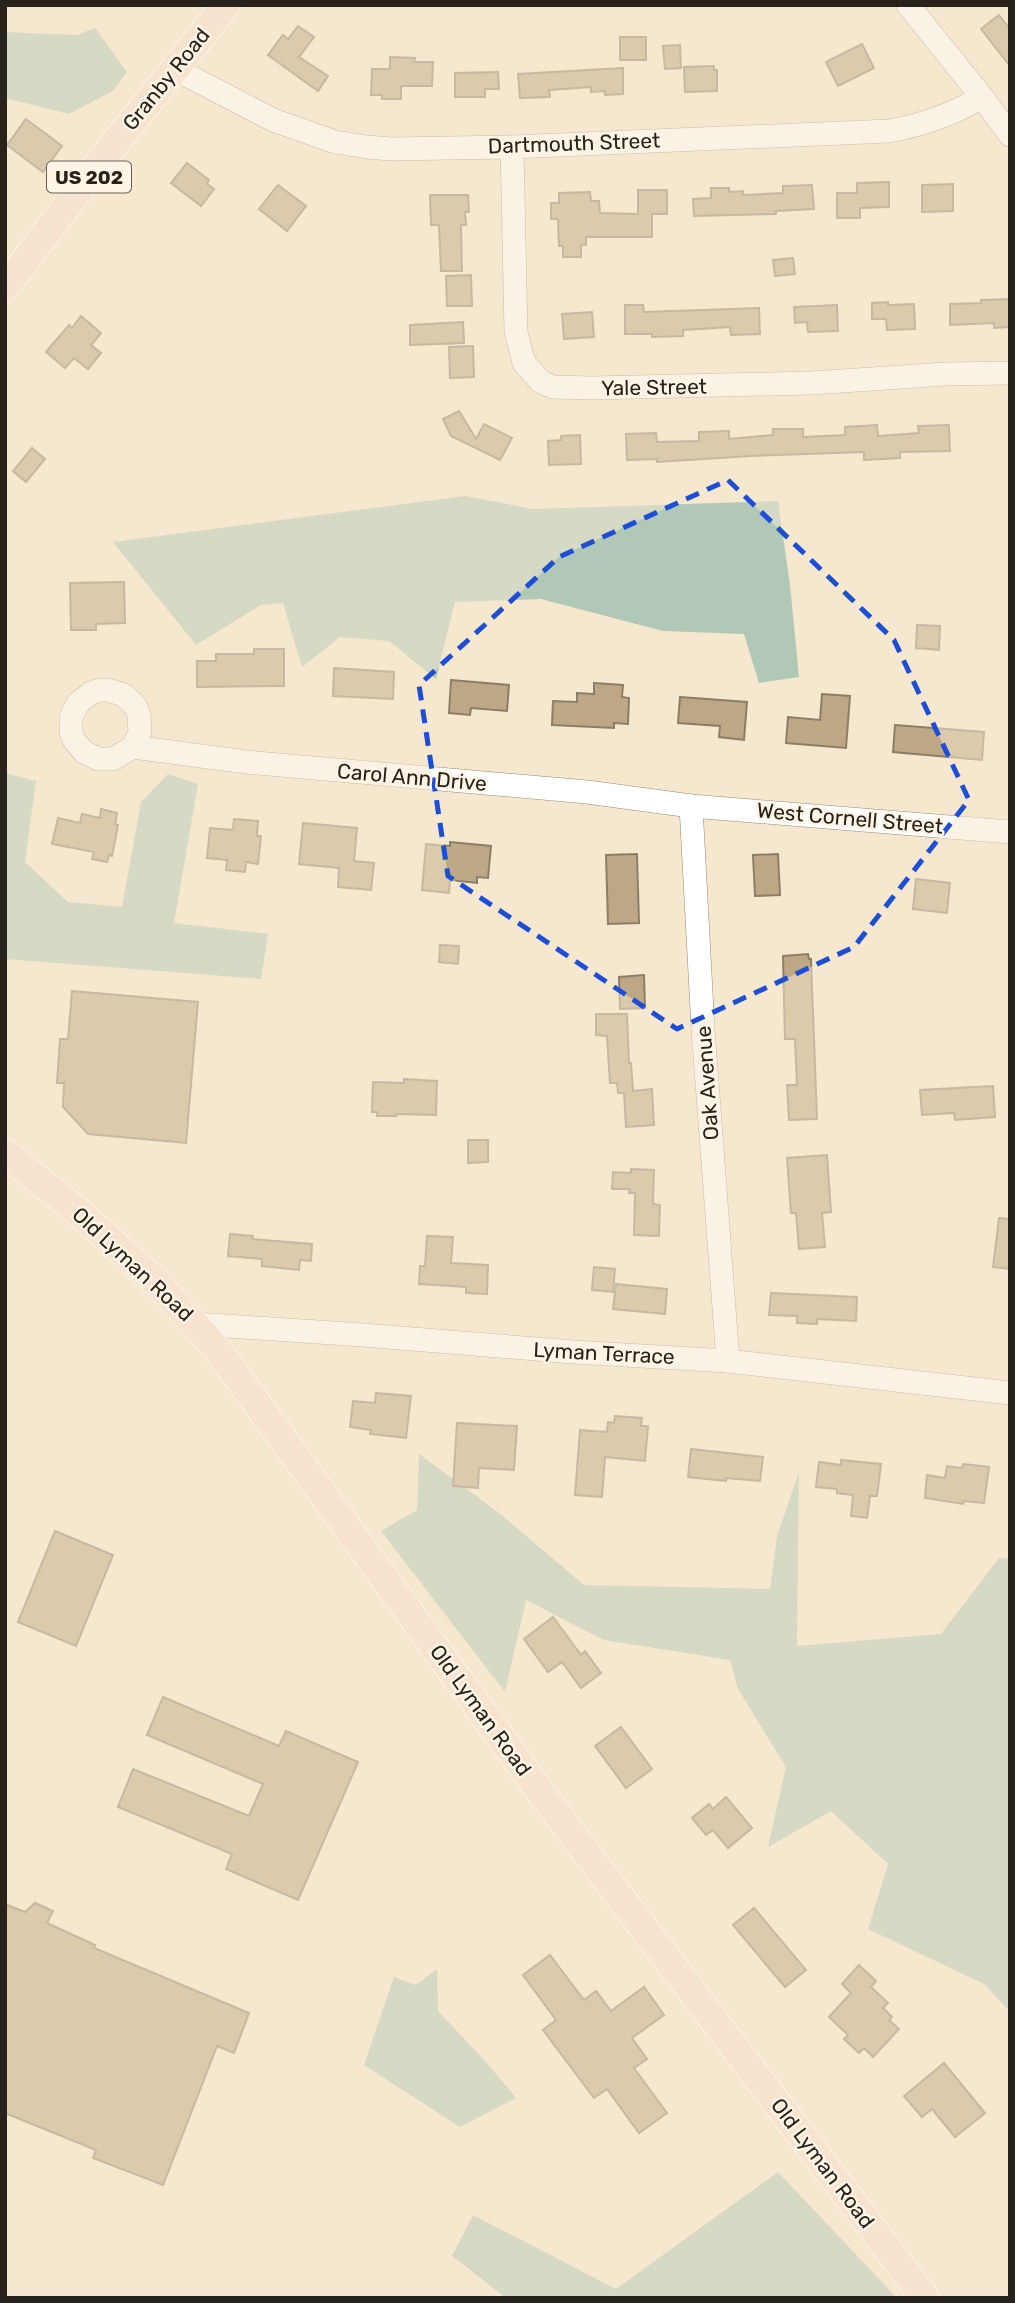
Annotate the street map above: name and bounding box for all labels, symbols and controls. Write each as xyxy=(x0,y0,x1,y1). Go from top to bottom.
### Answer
street label: Granby Road xyxy=(117,23,215,135)
street label: Dartmouth Street xyxy=(487,127,661,159)
road number: US 202 xyxy=(47,162,131,192)
street label: Yale Street xyxy=(601,374,707,400)
street label: Carol Ann Drive xyxy=(336,758,488,796)
street label: West Cornell Street xyxy=(756,797,944,839)
street label: Oak Avenue xyxy=(691,1025,723,1141)
street label: Old Lyman Road xyxy=(67,1202,199,1326)
street label: Lyman Terrace xyxy=(533,1337,675,1369)
street label: Old Lyman Road xyxy=(425,1639,537,1781)
street label: Old Lyman Road xyxy=(766,2093,880,2233)

